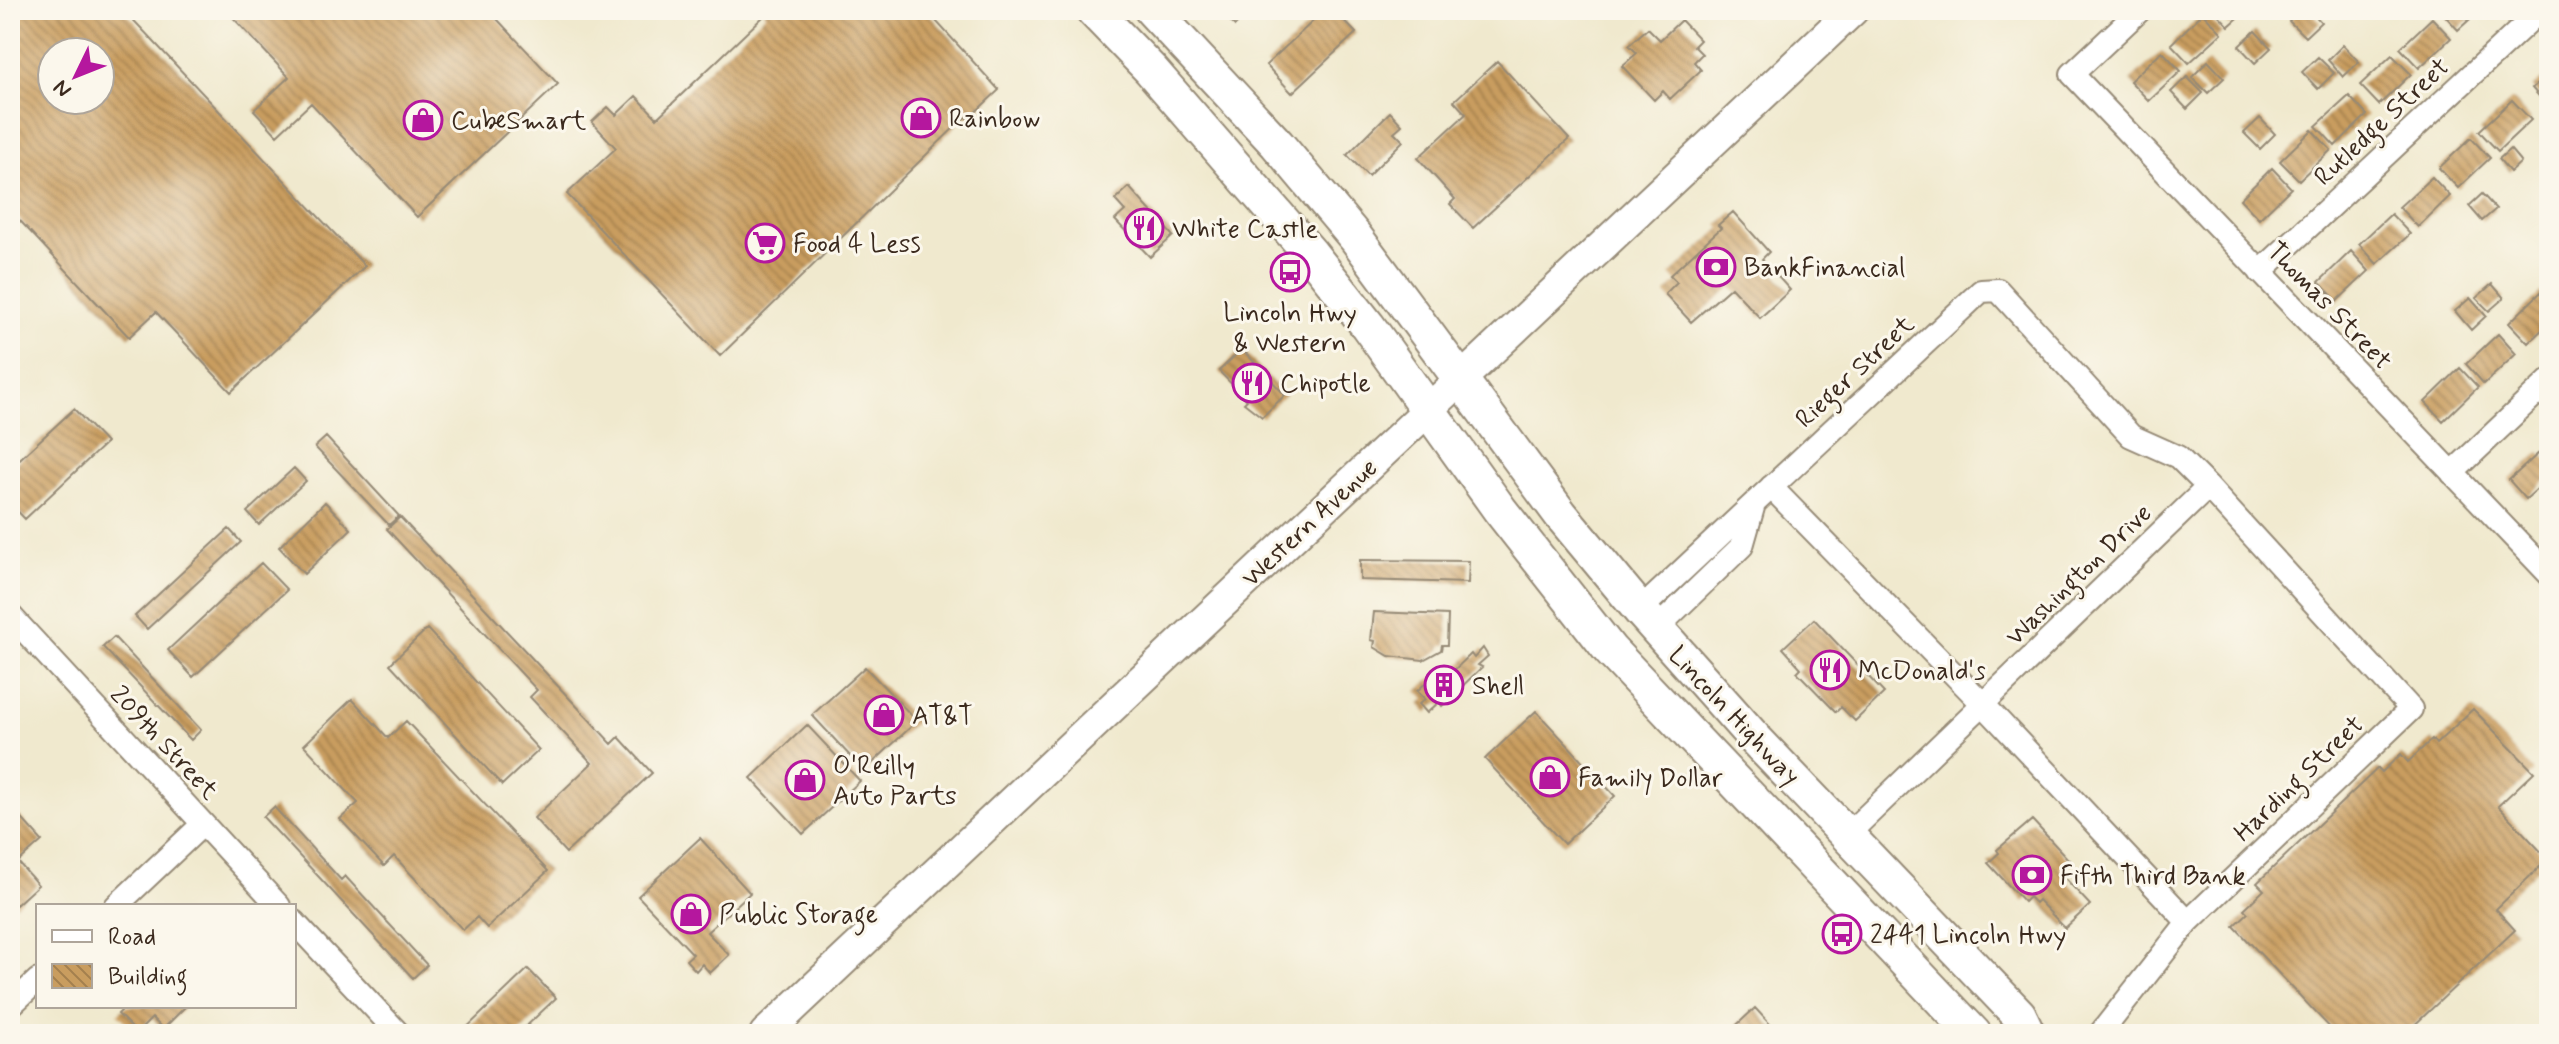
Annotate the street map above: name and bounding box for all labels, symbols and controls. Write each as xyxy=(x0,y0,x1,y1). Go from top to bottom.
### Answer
north arrow xyxy=(36,36,116,116)
street label: Rutledge Street xyxy=(2307,51,2459,196)
text: N xyxy=(48,73,78,103)
shop icon: Rainbow xyxy=(900,97,942,139)
shop icon: CubeSmart xyxy=(402,99,444,141)
place label: Rainbow xyxy=(949,103,1040,137)
place label: CubeSmart xyxy=(451,105,586,139)
restaurant icon: White Castle xyxy=(1123,207,1165,249)
place label: White Castle xyxy=(1172,213,1318,247)
supermarket icon: Food 4 Less xyxy=(744,222,786,264)
place label: Food 4 Less xyxy=(793,228,921,262)
street label: Thomas Street xyxy=(2259,235,2399,378)
bank icon: BankFinancial xyxy=(1695,246,1737,288)
bus stop icon: Lincoln Hwy & Western xyxy=(1269,251,1311,293)
place label: BankFinancial xyxy=(1744,252,1905,286)
place label: Lincoln Hwy & Western xyxy=(1223,297,1357,361)
street label: Rieger Street xyxy=(1789,309,1924,439)
restaurant icon: Chipotle xyxy=(1231,362,1273,404)
place label: Chipotle xyxy=(1280,368,1371,402)
street label: Western Avenue xyxy=(1235,452,1386,595)
street label: Washington Drive xyxy=(1999,497,2162,656)
street label: Lincoln Highway xyxy=(1660,639,1807,793)
restaurant icon: McDonald's xyxy=(1809,649,1851,691)
place label: McDonald's xyxy=(1858,655,1986,689)
building icon: Shell xyxy=(1423,664,1465,706)
place label: Shell xyxy=(1472,670,1524,704)
street label: 209th Street xyxy=(102,679,225,808)
shop icon: AT&T xyxy=(863,694,905,736)
place label: AT&T xyxy=(912,700,973,734)
street label: Harding Street xyxy=(2227,709,2374,852)
place label: O'Reilly Auto Parts xyxy=(833,750,957,814)
shop icon: Family Dollar xyxy=(1529,756,1571,798)
shop icon: O'Reilly Auto Parts xyxy=(784,759,826,801)
place label: Family Dollar xyxy=(1578,762,1723,796)
bank icon: Fifth Third Bank xyxy=(2011,854,2053,896)
place label: Fifth Third Bank xyxy=(2060,860,2246,894)
shop icon: Public Storage xyxy=(670,893,712,935)
place label: Public Storage xyxy=(719,899,878,936)
legend xyxy=(36,904,296,1008)
bus stop icon: 2441 Lincoln Hwy xyxy=(1821,913,1863,955)
place label: 2441 Lincoln Hwy xyxy=(1870,919,2066,953)
text: Road xyxy=(108,922,156,953)
text: Building xyxy=(108,962,188,996)

